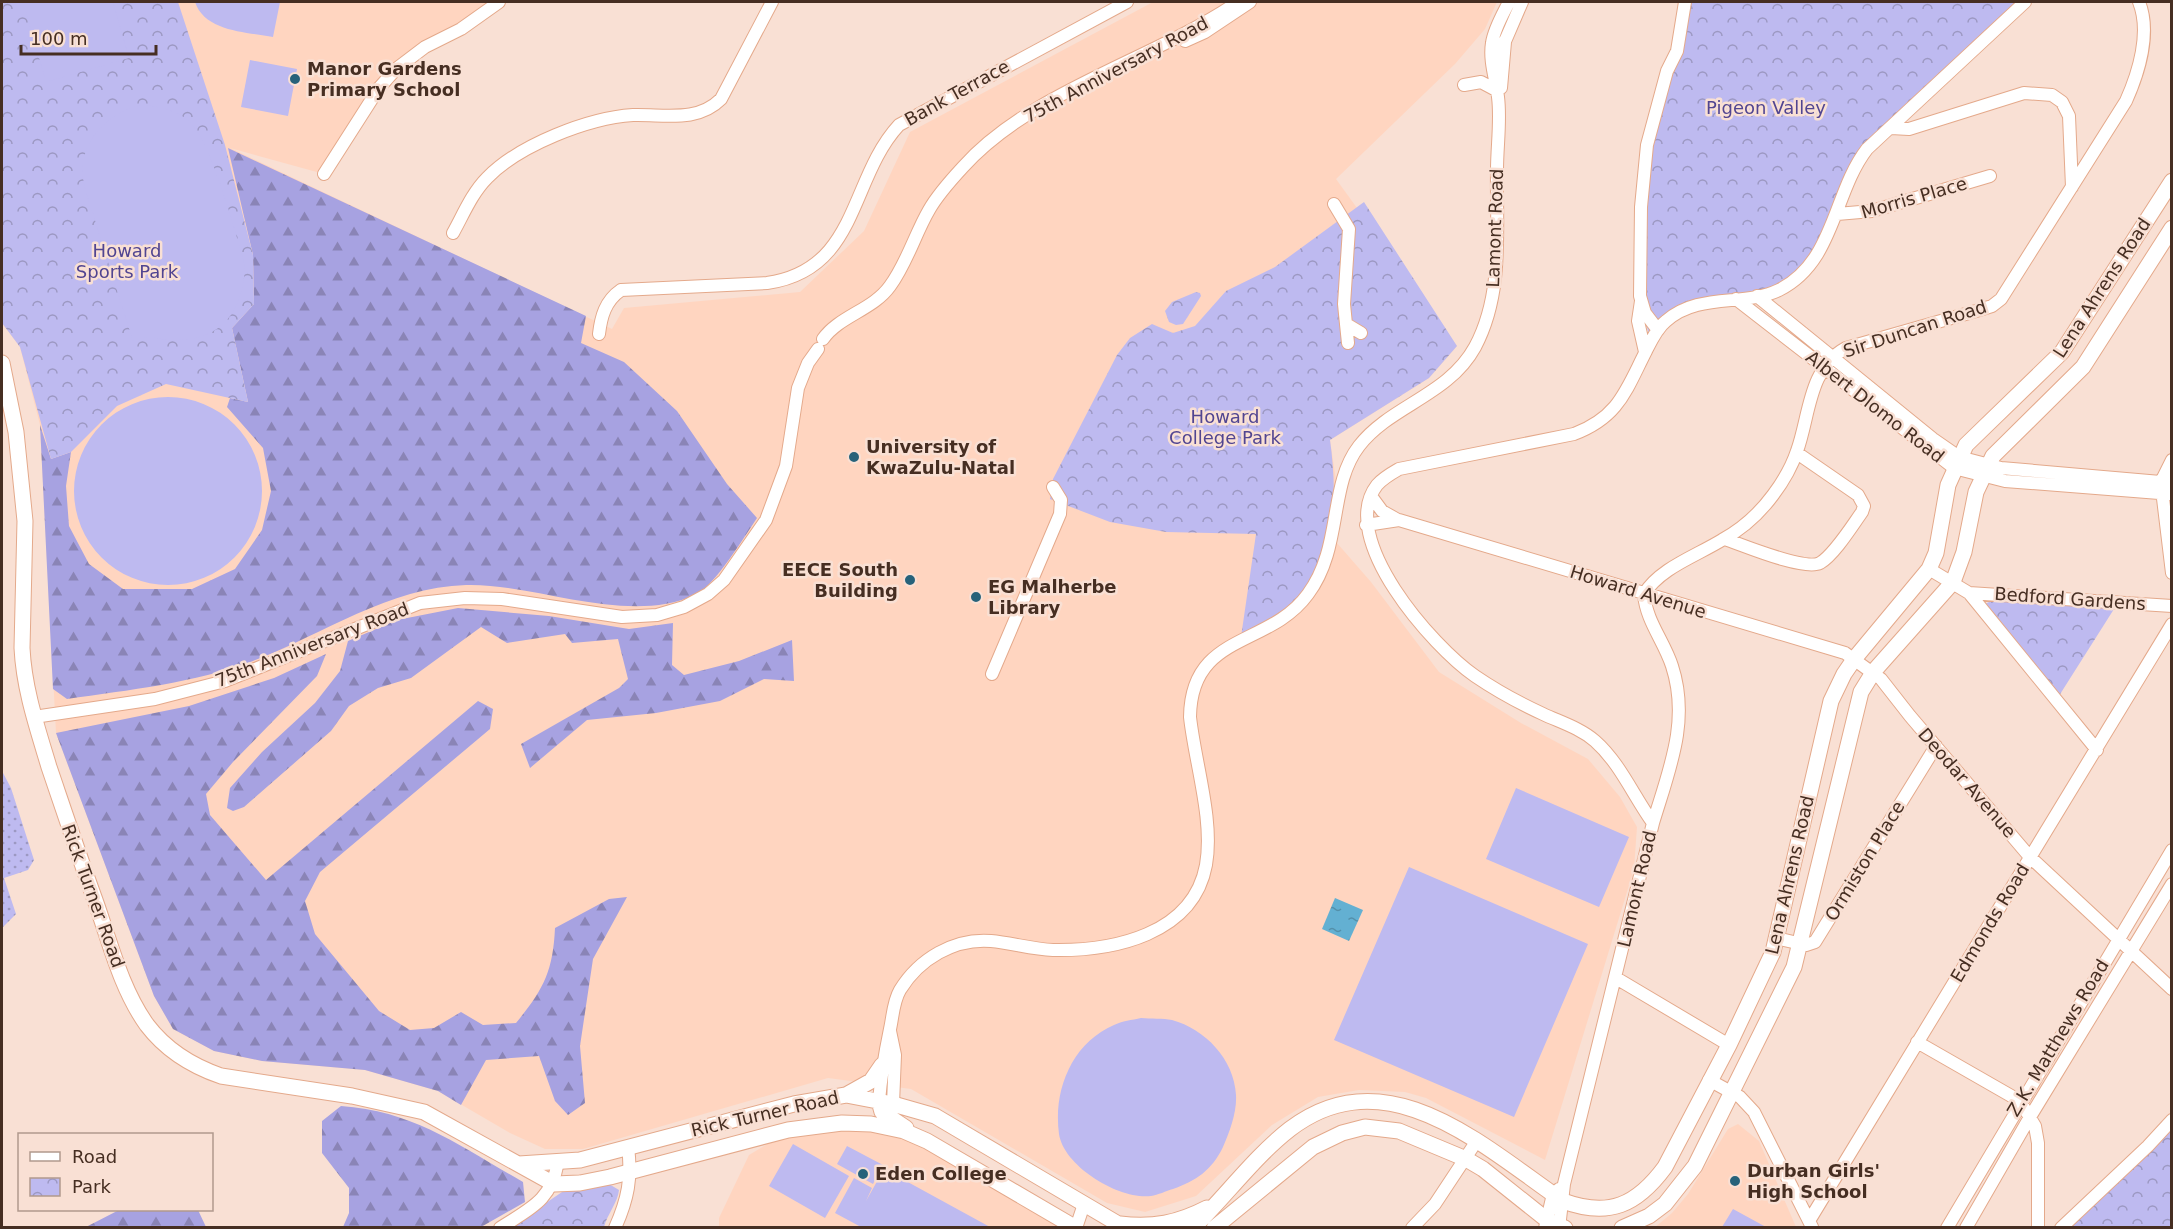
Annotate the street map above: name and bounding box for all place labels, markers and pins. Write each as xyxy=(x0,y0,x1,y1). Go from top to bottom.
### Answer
place label: Manor Gardens Primary School xyxy=(307,58,462,100)
marker: Manor Gardens Primary School xyxy=(288,72,302,86)
place label: University of KwaZulu-Natal xyxy=(866,436,1015,478)
marker: University of KwaZulu-Natal xyxy=(847,450,861,464)
place label: EECE South Building xyxy=(782,559,898,601)
marker: EECE South Building xyxy=(903,573,917,587)
place label: EG Malherbe Library xyxy=(988,576,1117,618)
marker: EG Malherbe Library xyxy=(969,590,983,604)
place label: Durban Girls' High School xyxy=(1747,1160,1880,1202)
place label: Eden College xyxy=(875,1163,1007,1184)
marker: Eden College xyxy=(856,1167,870,1181)
marker: Durban Girls' High School xyxy=(1728,1174,1742,1188)

